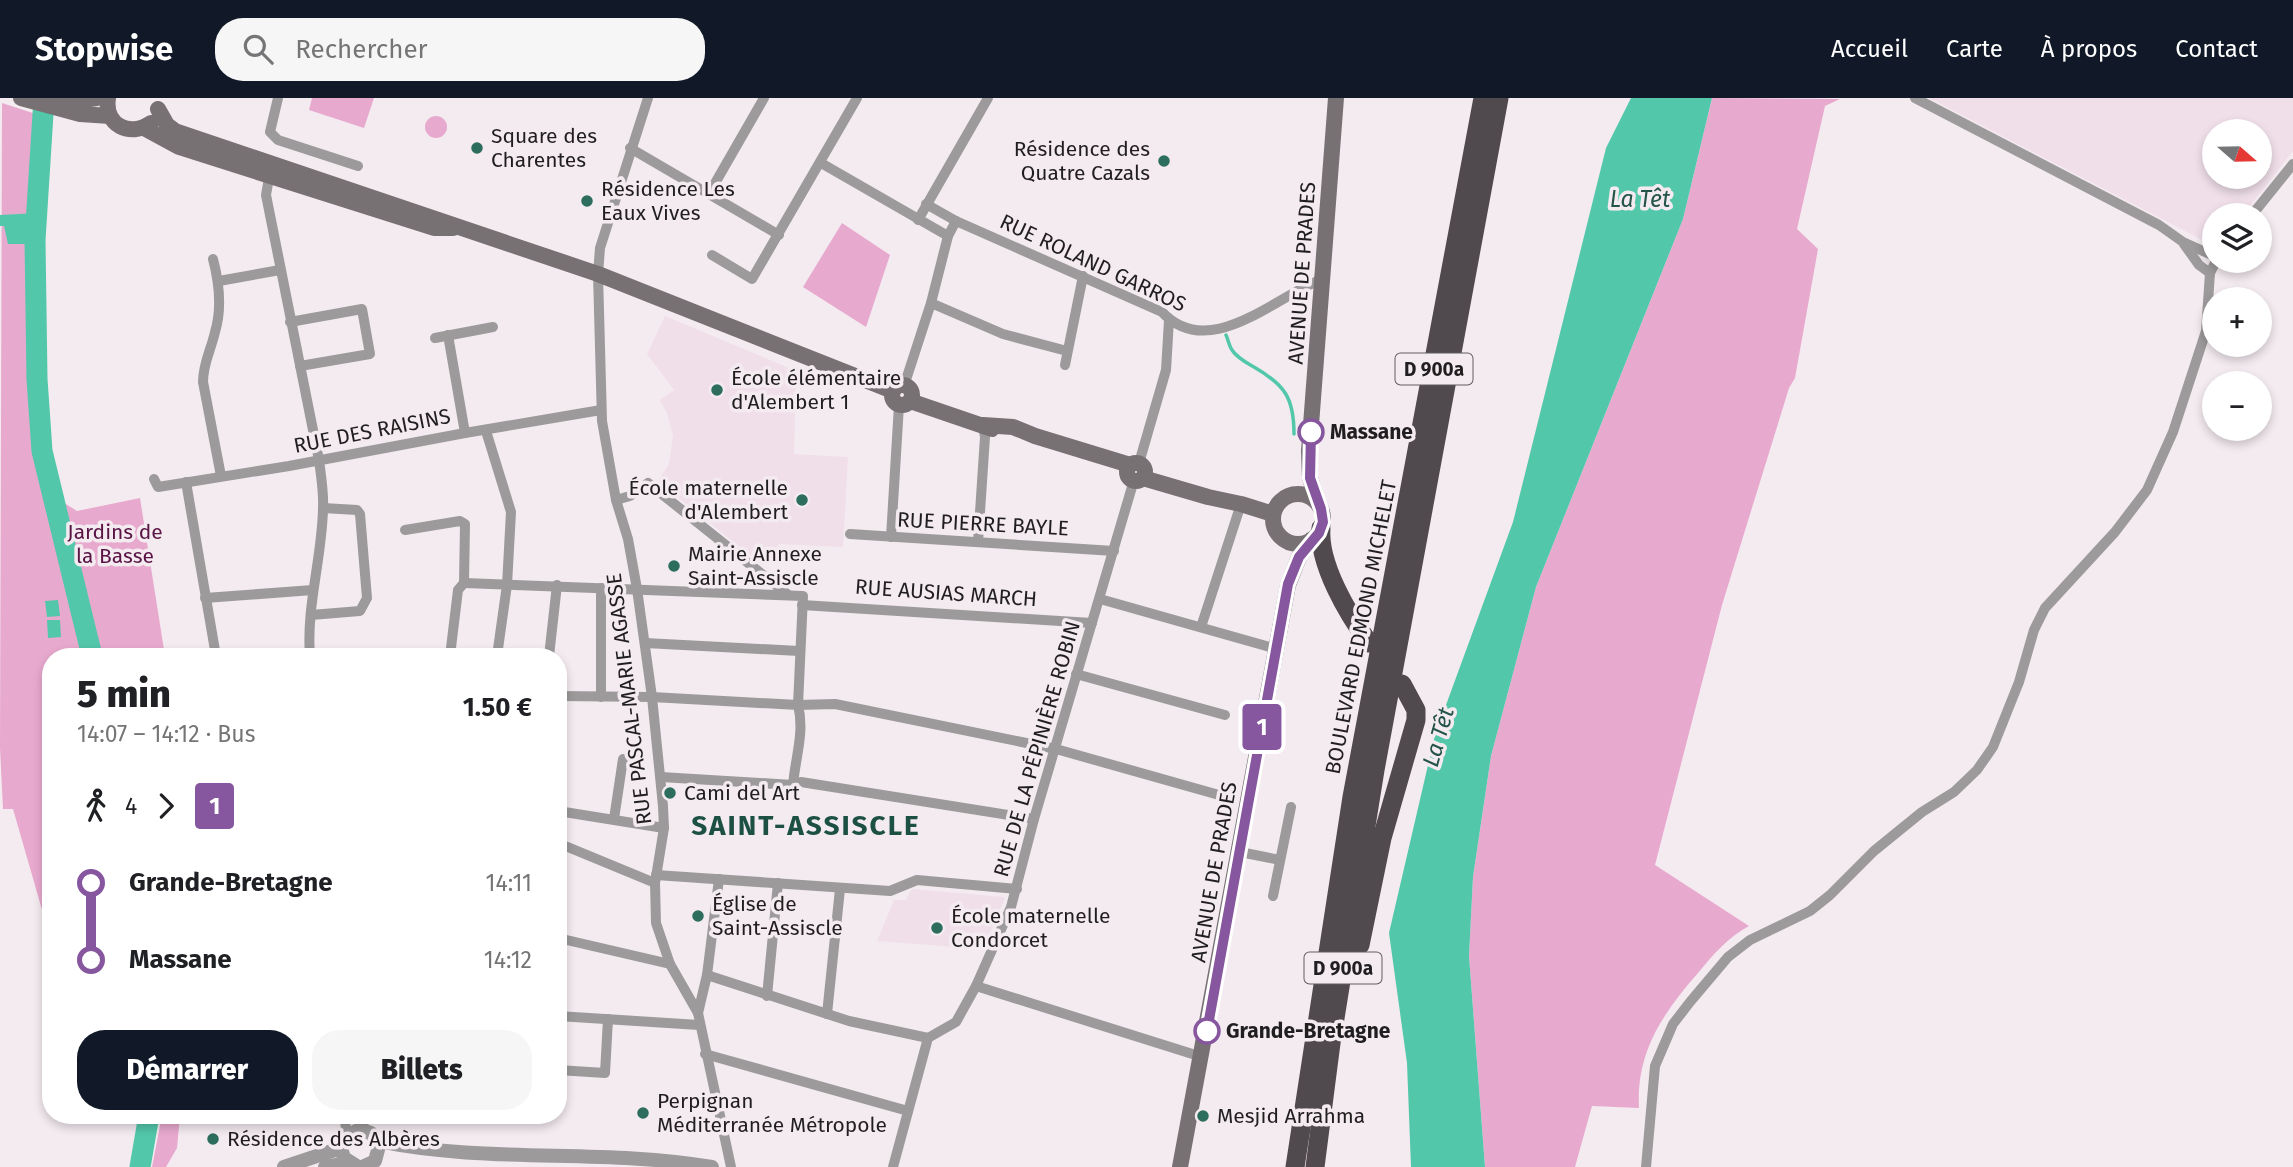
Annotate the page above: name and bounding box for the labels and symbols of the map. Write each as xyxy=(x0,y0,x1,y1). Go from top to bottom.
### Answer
north arrow xyxy=(2202,119,2272,189)
place label: Square des Charentes xyxy=(491,123,597,173)
place label: Résidence des Quatre Cazals xyxy=(1014,136,1150,186)
marker: Square des Charentes xyxy=(469,140,485,156)
marker: Résidence des Quatre Cazals xyxy=(1156,153,1172,169)
place label: Résidence Les Eaux Vives xyxy=(601,176,735,226)
street label: AVENUE DE PRADES xyxy=(1283,181,1321,365)
water label: La Têt xyxy=(1610,185,1671,213)
marker: Résidence Les Eaux Vives xyxy=(579,193,595,209)
street label: RUE ROLAND GARROS xyxy=(996,208,1190,318)
road number: D 900a xyxy=(1396,354,1472,384)
place label: École élémentaire d'Alembert 1 xyxy=(731,365,901,415)
marker: École élémentaire d'Alembert 1 xyxy=(709,382,725,398)
street label: RUE DES RAISINS xyxy=(291,403,453,459)
marker: Massane xyxy=(1298,419,1324,445)
place label: Massane xyxy=(1330,419,1413,445)
place label: École maternelle d'Alembert xyxy=(629,475,788,525)
street label: BOULEVARD EDMOND MICHELET xyxy=(1320,478,1402,776)
marker: École maternelle d'Alembert xyxy=(794,492,810,508)
street label: RUE PIERRE BAYLE xyxy=(896,507,1070,541)
park label: Jardins de la Basse xyxy=(67,519,163,569)
place label: Mairie Annexe Saint-Assiscle xyxy=(688,541,822,591)
marker: Mairie Annexe Saint-Assiscle xyxy=(666,558,682,574)
street label: RUE PASCAL-MARIE AGASSE xyxy=(601,572,657,826)
street label: RUE AUSIAS MARCH xyxy=(854,574,1038,612)
street label: RUE DE LA PÉPINIÈRE ROBIN xyxy=(988,618,1086,880)
water label: La Têt xyxy=(1416,703,1460,770)
line badge: 1 xyxy=(1239,704,1285,750)
place label: Cami del Art xyxy=(684,780,800,806)
street label: AVENUE DE PRADES xyxy=(1185,780,1243,964)
marker: Cami del Art xyxy=(662,785,678,801)
district label: SAINT-ASSISCLE xyxy=(691,809,921,842)
place label: Église de Saint-Assiscle xyxy=(712,891,843,941)
place label: École maternelle Condorcet xyxy=(951,903,1110,953)
marker: Église de Saint-Assiscle xyxy=(690,908,706,924)
marker: École maternelle Condorcet xyxy=(929,920,945,936)
road number: D 900a xyxy=(1304,953,1382,984)
marker: Grande-Bretagne xyxy=(1194,1018,1220,1044)
place label: Grande-Bretagne xyxy=(1226,1018,1391,1044)
place label: Perpignan Méditerranée Métropole xyxy=(657,1088,887,1138)
place label: Mesjid Arrahma xyxy=(1217,1103,1365,1129)
marker: Perpignan Méditerranée Métropole xyxy=(635,1105,651,1121)
marker: Mesjid Arrahma xyxy=(1195,1108,1211,1124)
place label: Résidence des Albères xyxy=(227,1126,440,1152)
marker: Résidence des Albères xyxy=(205,1131,221,1147)

